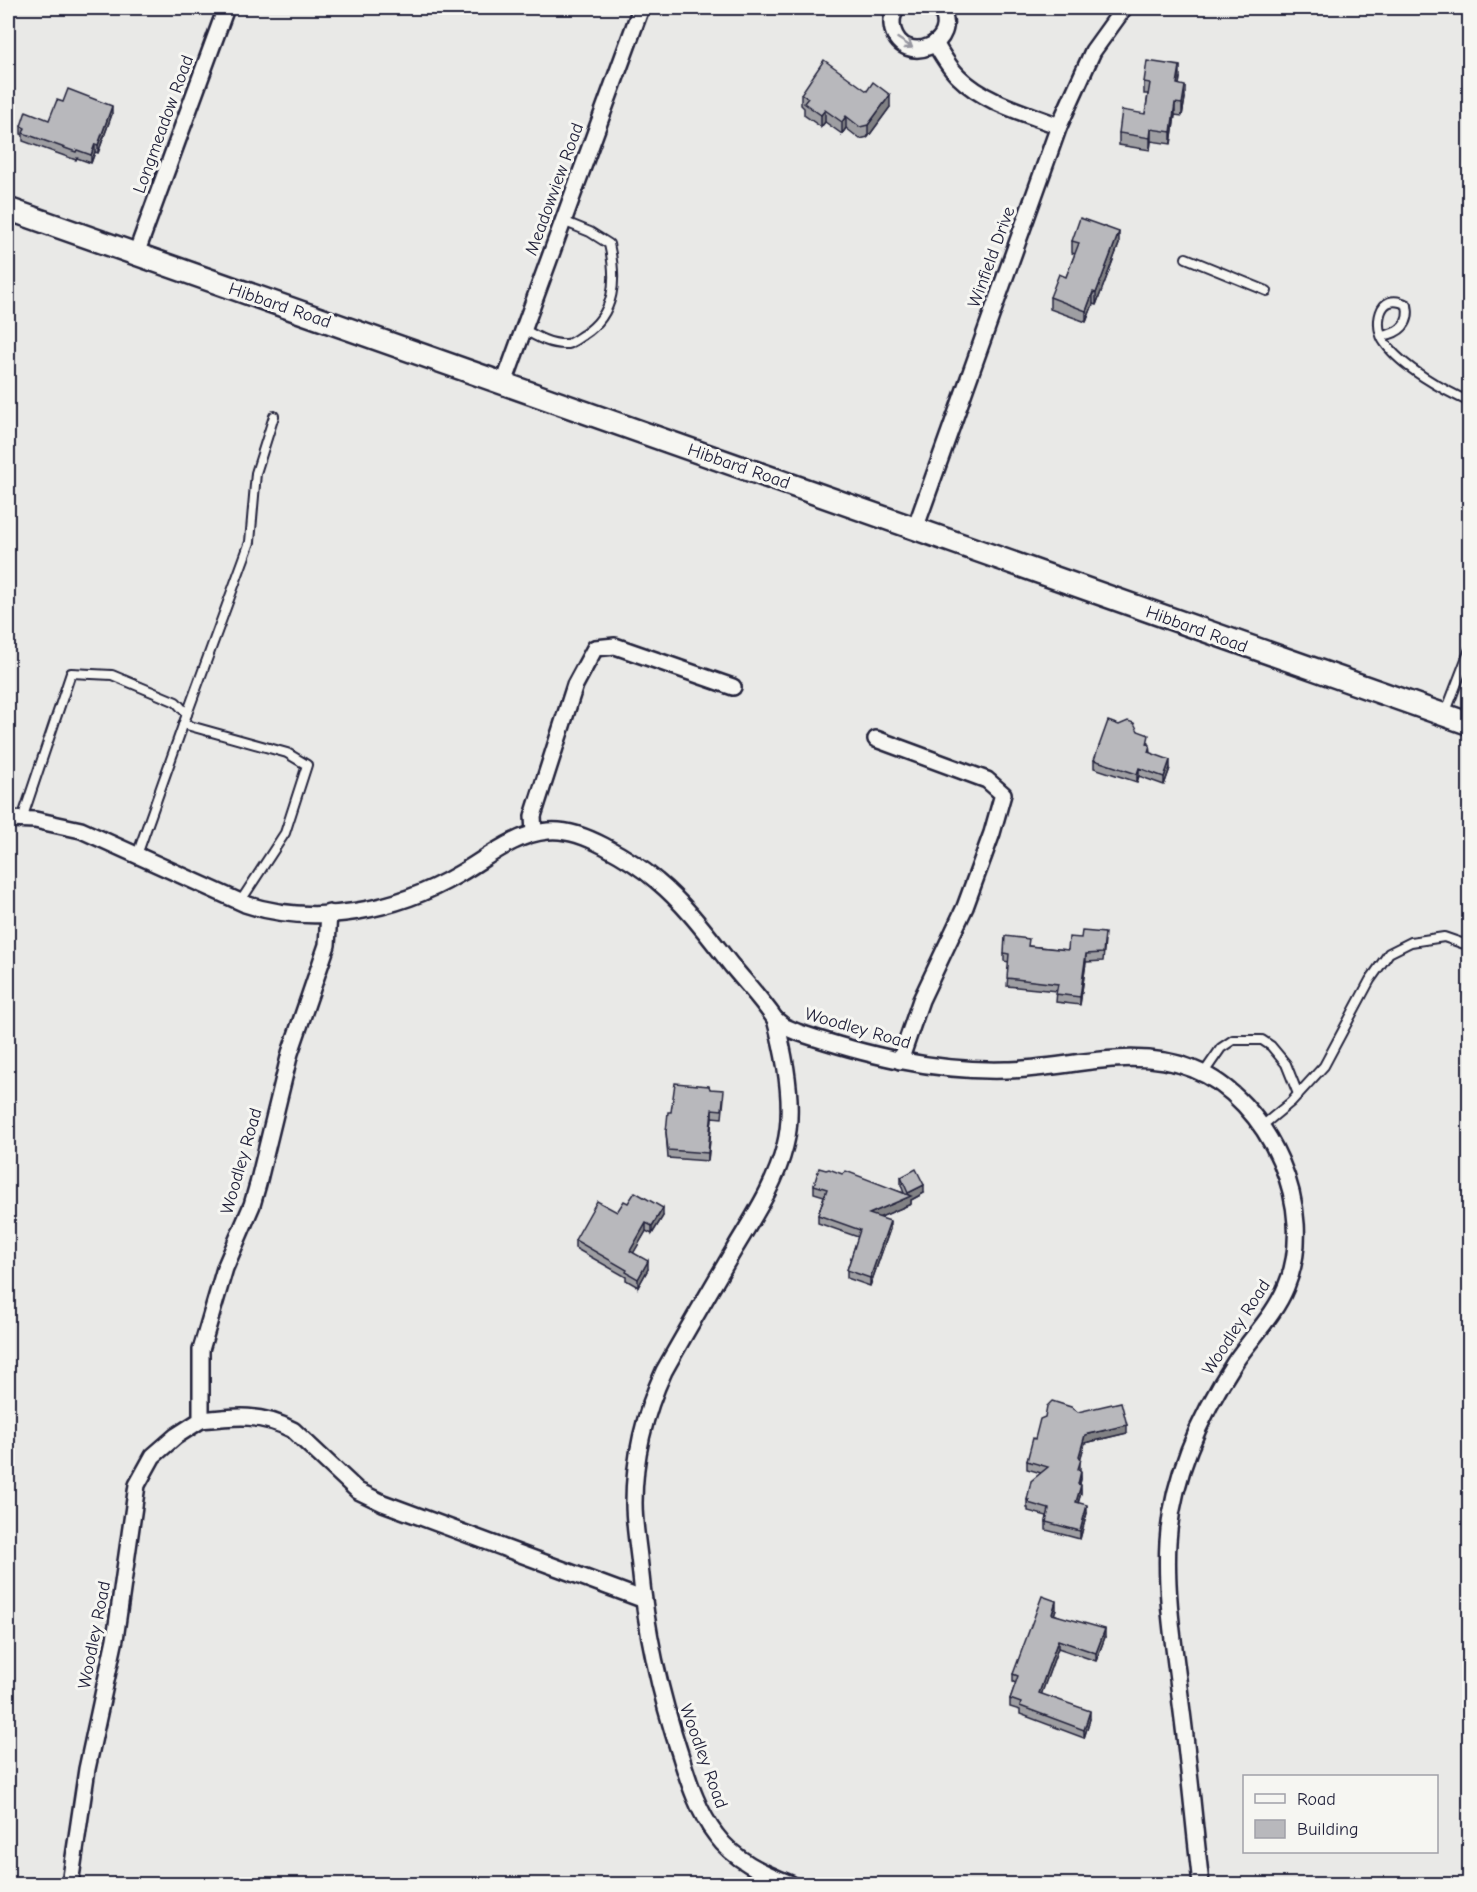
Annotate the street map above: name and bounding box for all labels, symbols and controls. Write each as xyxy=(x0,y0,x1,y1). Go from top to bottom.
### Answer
one-way arrow xyxy=(896,37,913,50)
street label: Longmeadow Road xyxy=(129,52,198,196)
street label: Meadowview Road xyxy=(521,120,588,258)
street label: Winfield Drive xyxy=(963,204,1019,311)
street label: Hibbard Road xyxy=(226,278,334,333)
street label: Hibbard Road xyxy=(685,439,793,494)
street label: Hibbard Road xyxy=(1143,601,1251,658)
street label: Woodley Road xyxy=(802,1003,913,1054)
street label: Woodley Road xyxy=(216,1106,267,1217)
street label: Woodley Road xyxy=(1198,1276,1275,1379)
street label: Woodley Road xyxy=(74,1579,115,1691)
street label: Woodley Road xyxy=(675,1701,732,1811)
legend xyxy=(1243,1775,1438,1853)
text: Road xyxy=(1297,1789,1336,1810)
text: Building xyxy=(1297,1819,1359,1840)

